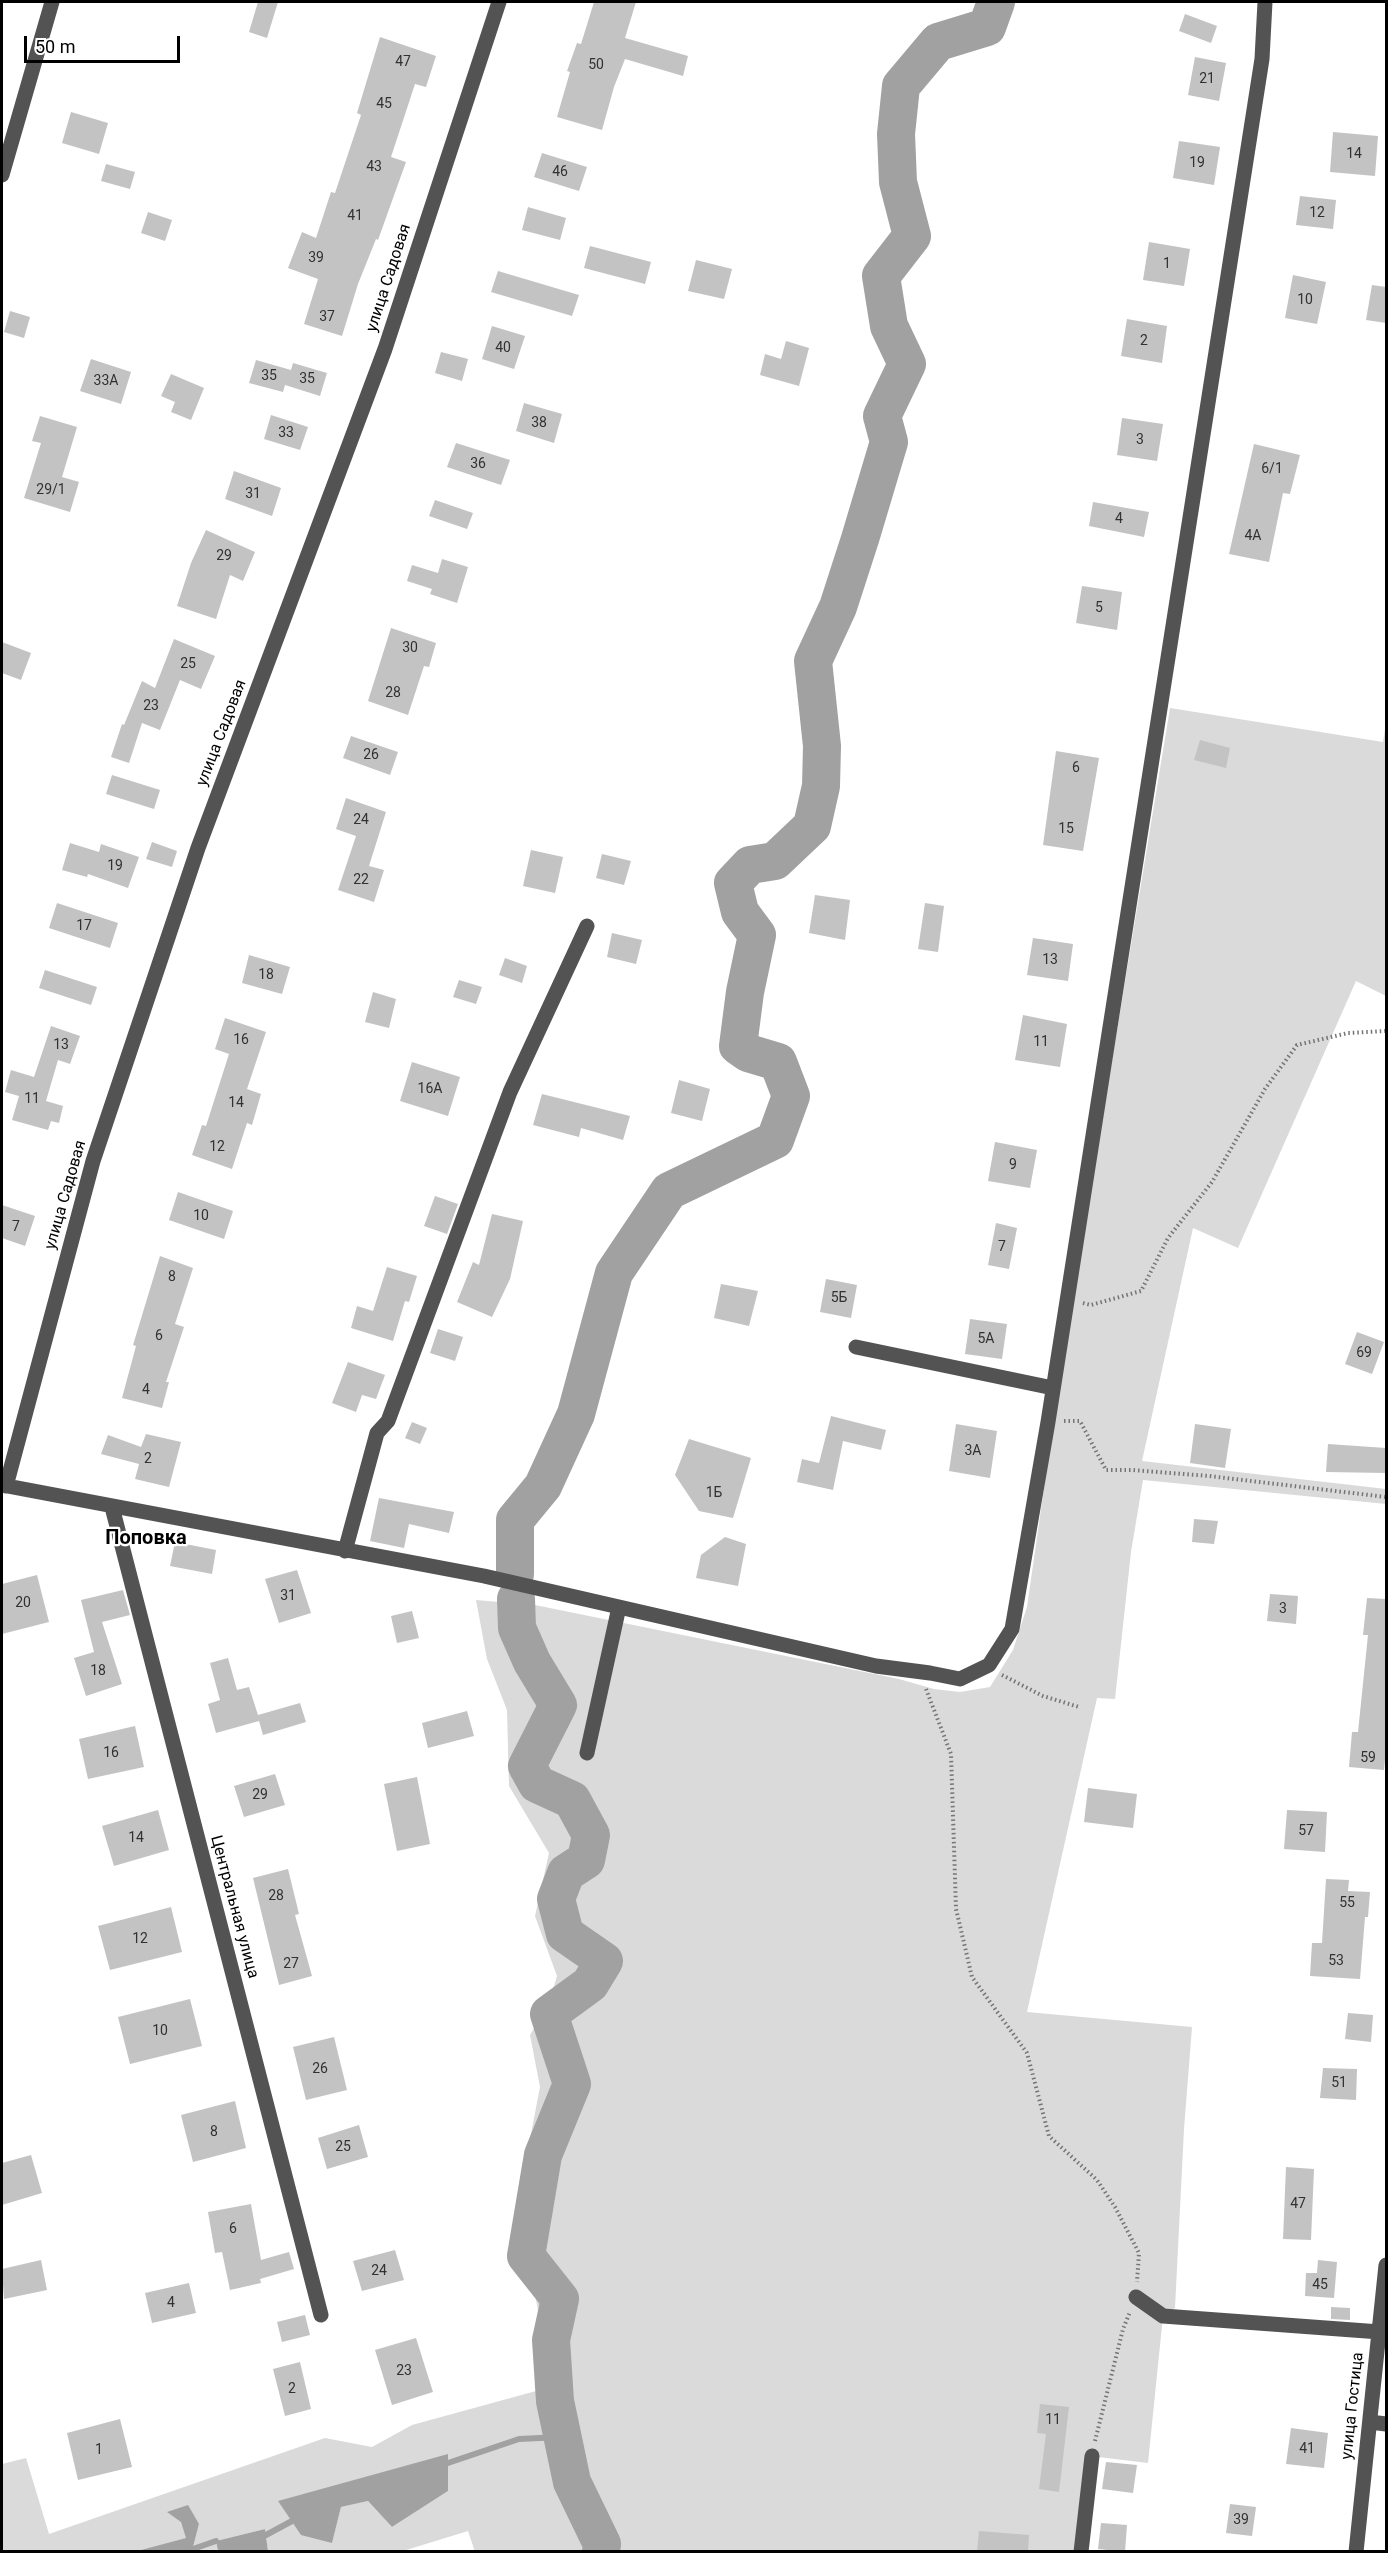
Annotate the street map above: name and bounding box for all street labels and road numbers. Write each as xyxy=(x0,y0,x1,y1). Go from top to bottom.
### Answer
street label: улица Садовая xyxy=(362,222,416,334)
street label: улица Садовая xyxy=(193,677,251,789)
street label: улица Садовая xyxy=(41,1138,91,1252)
street label: Центральная улица xyxy=(206,1833,262,1981)
street label: улица Гостица xyxy=(1338,2351,1368,2461)

